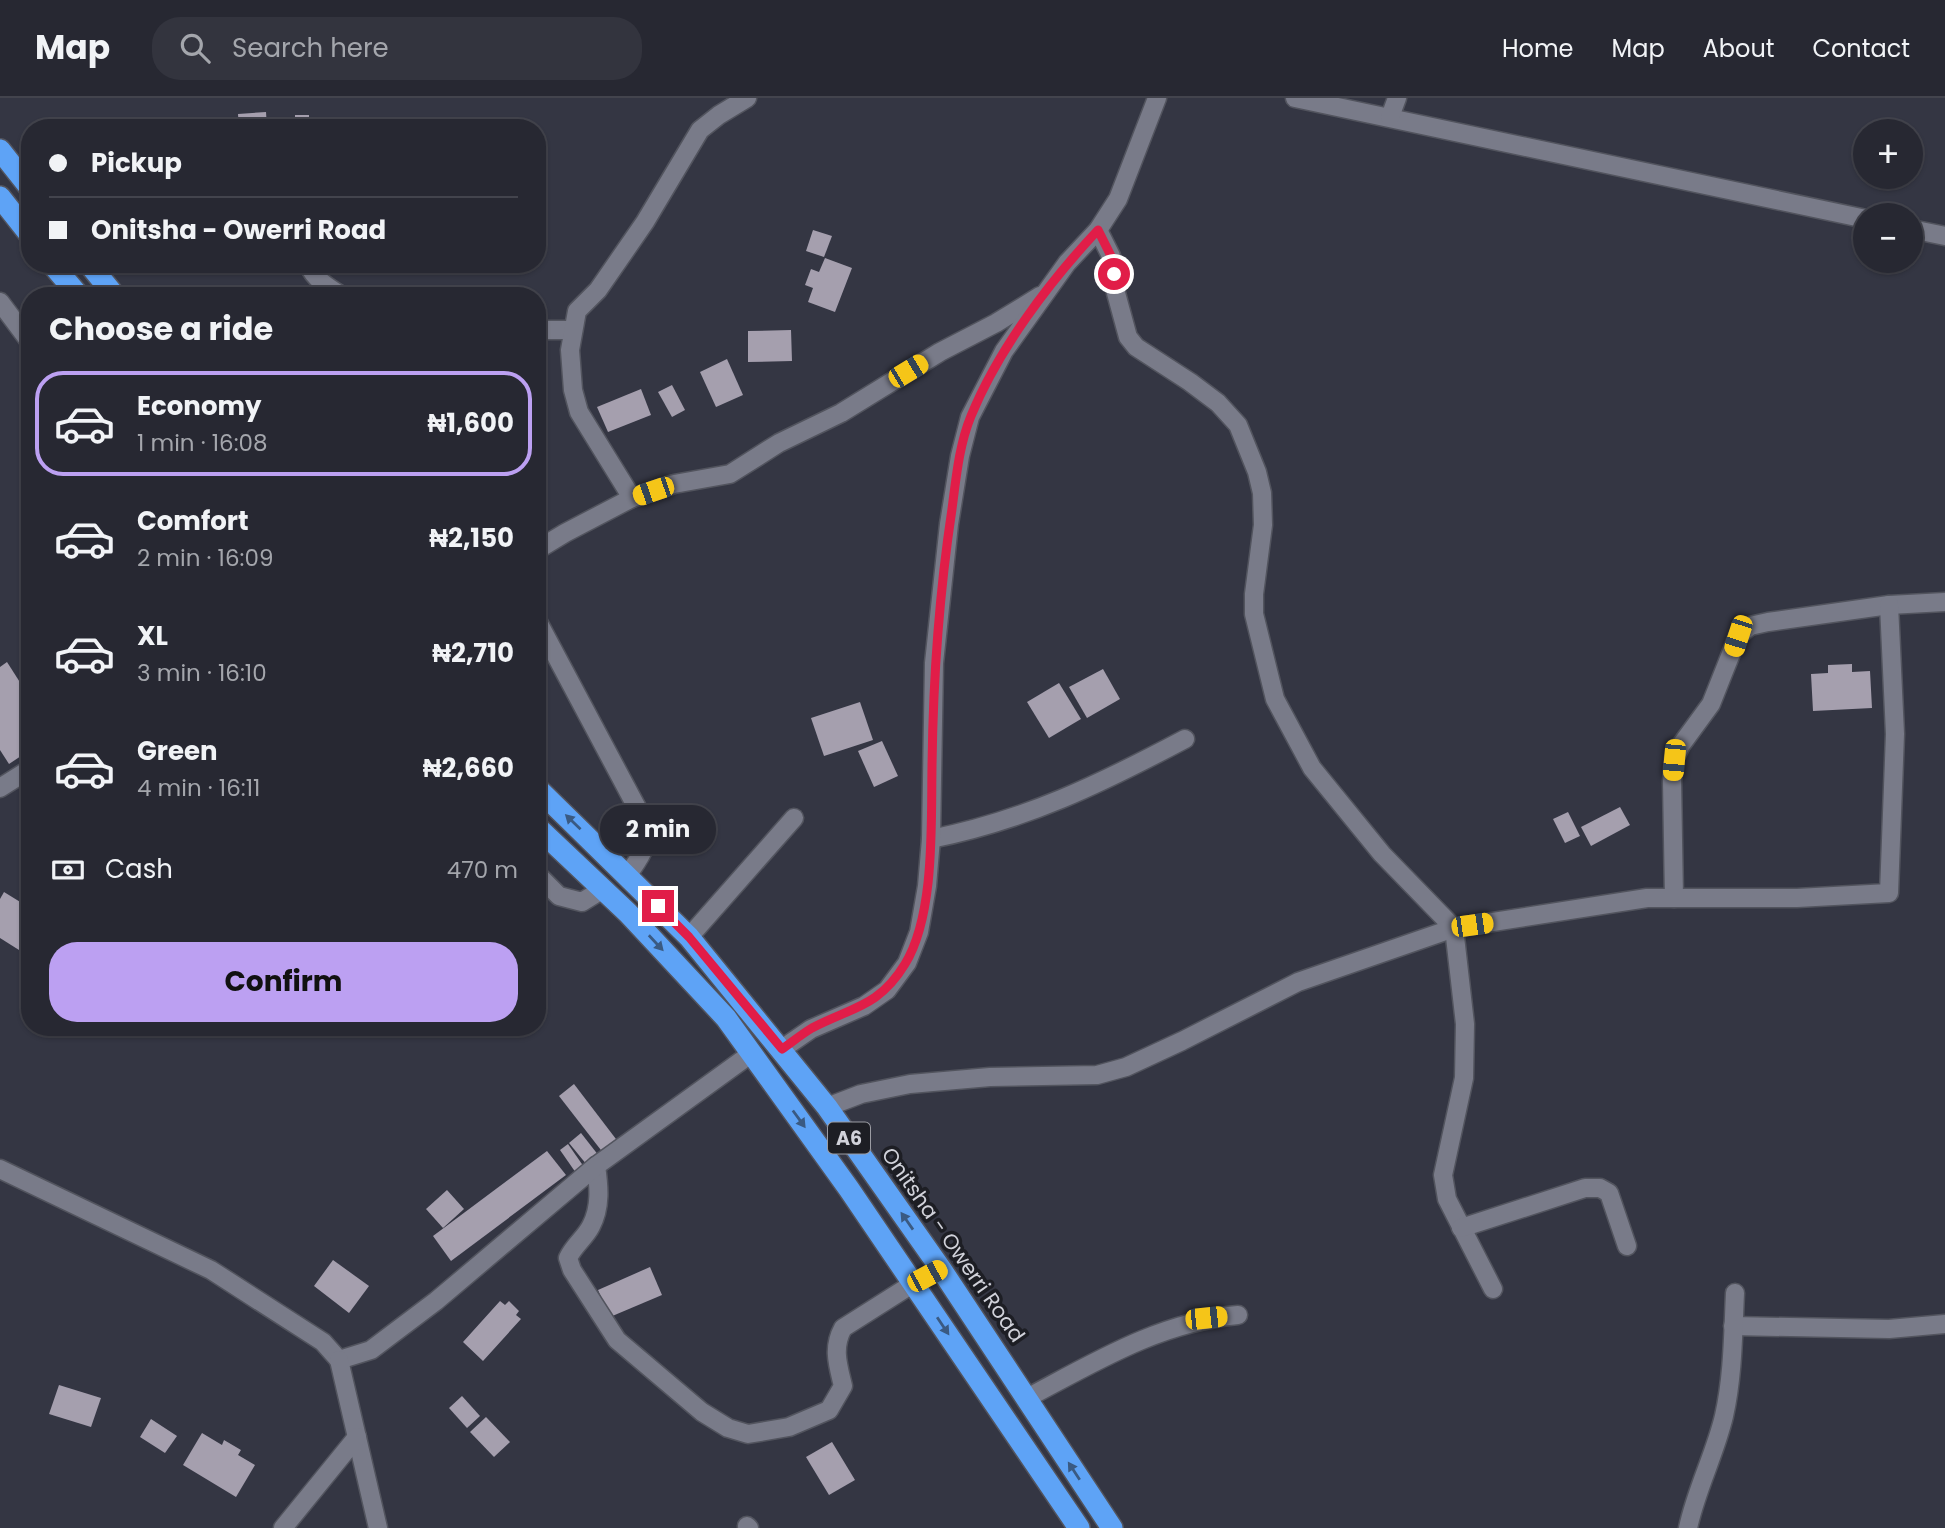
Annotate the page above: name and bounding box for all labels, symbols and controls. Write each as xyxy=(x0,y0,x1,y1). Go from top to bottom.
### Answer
search box xyxy=(152,17,642,80)
text: Map xyxy=(35,24,110,71)
icon: search xyxy=(176,29,214,67)
text: Search here xyxy=(232,30,389,66)
text: Home xyxy=(1502,32,1574,65)
text: Map xyxy=(1612,32,1665,65)
text: About xyxy=(1703,32,1774,65)
text: Contact xyxy=(1812,32,1910,65)
map controls xyxy=(1853,119,1923,273)
button: + xyxy=(1853,119,1923,189)
text: Pickup xyxy=(91,145,182,181)
button: − xyxy=(1853,203,1923,273)
text: Onitsha - Owerri Road xyxy=(91,212,386,248)
route start xyxy=(1098,258,1130,290)
text: Choose a ride xyxy=(49,306,273,351)
car xyxy=(885,351,932,391)
text: Economy xyxy=(137,388,261,424)
icon: car xyxy=(53,392,116,455)
text: ₦1,600 xyxy=(428,405,514,441)
text: 1 min · 16:08 xyxy=(137,427,268,459)
car xyxy=(630,474,677,508)
text: Comfort xyxy=(137,503,249,539)
icon: car xyxy=(53,507,116,570)
text: ₦2,150 xyxy=(429,520,514,556)
text: 2 min · 16:09 xyxy=(137,542,273,574)
car xyxy=(1722,613,1755,659)
text: XL xyxy=(137,618,168,654)
icon: car xyxy=(53,622,116,685)
text: ₦2,710 xyxy=(432,635,514,671)
text: 3 min · 16:10 xyxy=(137,657,267,689)
text: Green xyxy=(137,733,218,769)
icon: car xyxy=(53,737,116,800)
car xyxy=(1662,738,1687,782)
text: ₦2,660 xyxy=(423,750,514,786)
text: 4 min · 16:11 xyxy=(137,772,260,804)
callout: 2 min xyxy=(600,804,716,854)
text: 2 min xyxy=(626,813,690,845)
one-way arrow xyxy=(564,814,581,831)
icon: cash xyxy=(49,851,87,889)
text: Cash xyxy=(105,851,173,887)
text: 470 m xyxy=(447,854,518,886)
route end xyxy=(642,890,674,922)
car xyxy=(1450,912,1495,938)
one-way arrow xyxy=(648,934,664,952)
button: Confirm xyxy=(49,942,518,1022)
one-way arrow xyxy=(792,1110,806,1128)
road number: A6 xyxy=(828,1122,870,1154)
street label: Onitsha - Owerri Road xyxy=(875,1141,1032,1348)
one-way arrow xyxy=(900,1212,914,1230)
car xyxy=(904,1257,951,1295)
car xyxy=(1185,1305,1228,1331)
one-way arrow xyxy=(936,1317,950,1335)
one-way arrow xyxy=(1068,1461,1081,1481)

